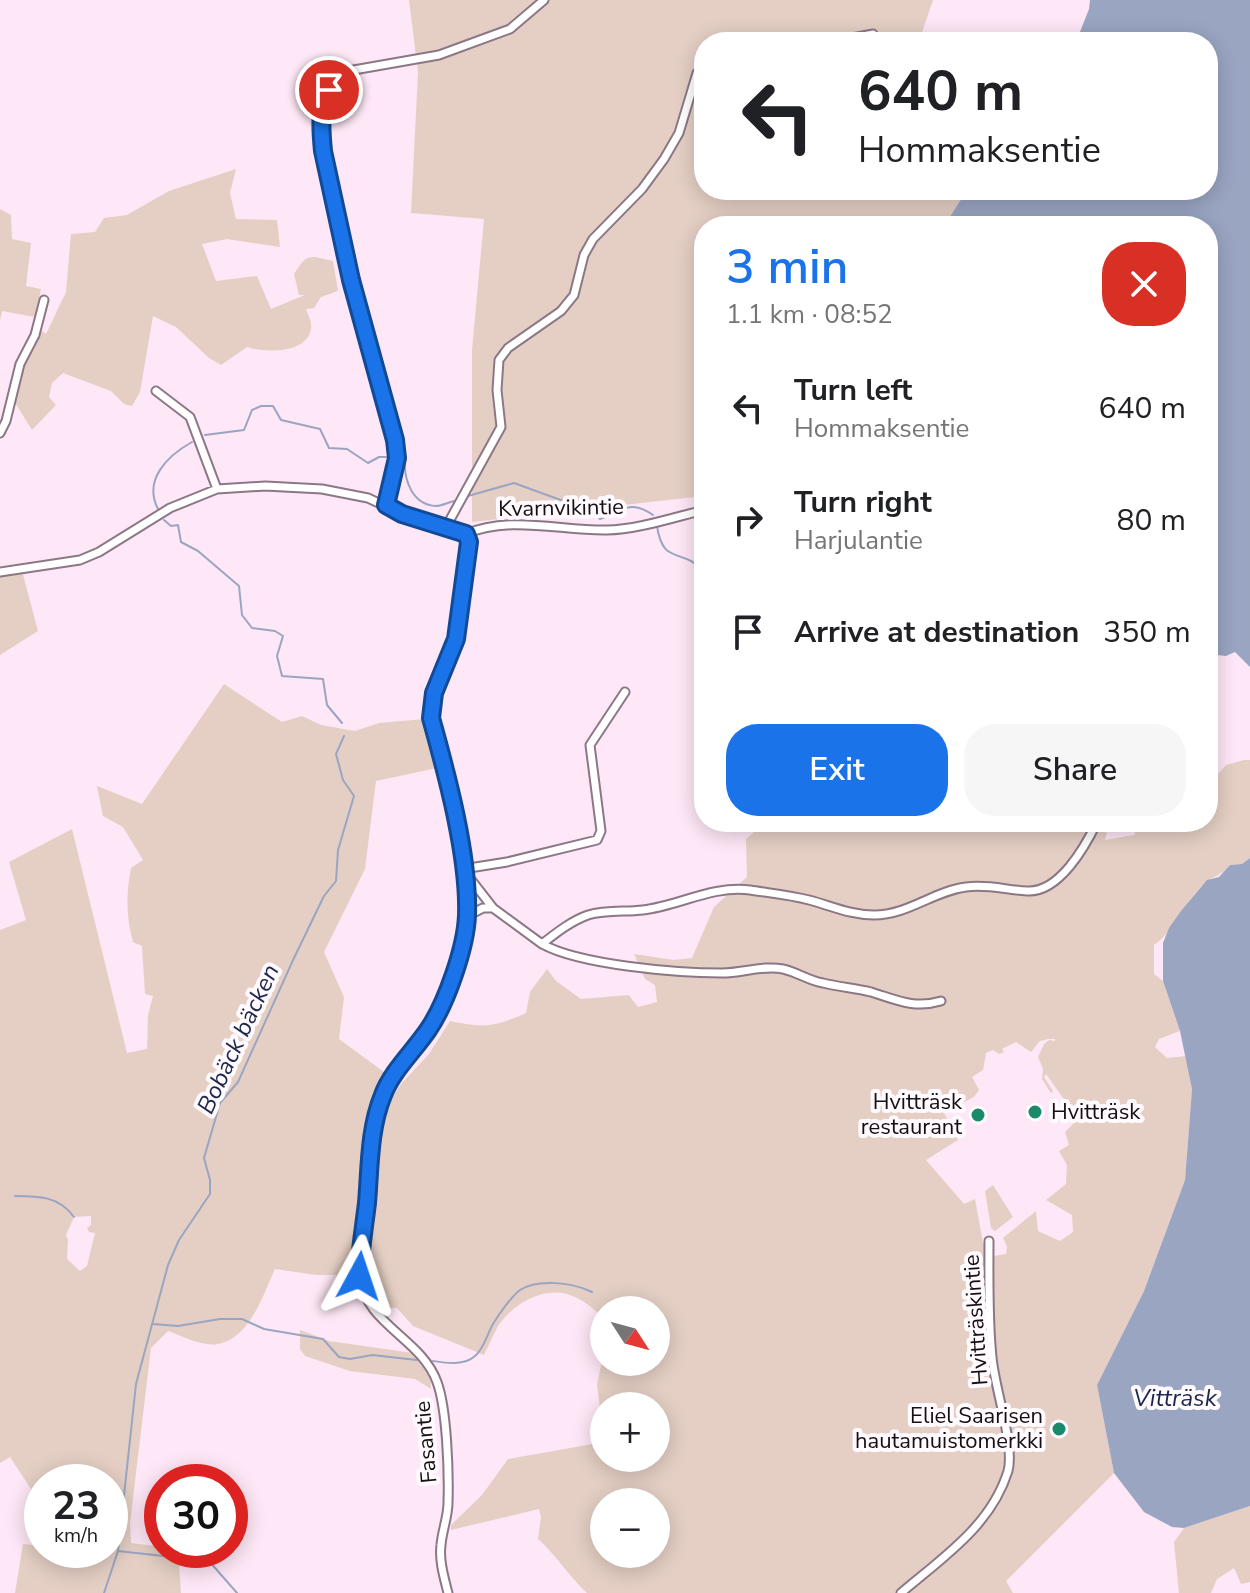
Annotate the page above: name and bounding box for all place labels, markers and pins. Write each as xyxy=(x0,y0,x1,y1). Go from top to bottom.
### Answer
pin xyxy=(295,56,363,124)
place label: Hvitträsk restaurant xyxy=(861,1087,963,1142)
place label: Hvitträsk xyxy=(1051,1097,1141,1127)
marker: Hvitträsk xyxy=(1026,1103,1044,1121)
marker: Hvitträsk restaurant xyxy=(969,1106,987,1124)
place label: Eliel Saarisen hautamuistomerkki xyxy=(855,1401,1043,1456)
marker: Eliel Saarisen hautamuistomerkki xyxy=(1050,1420,1068,1438)

